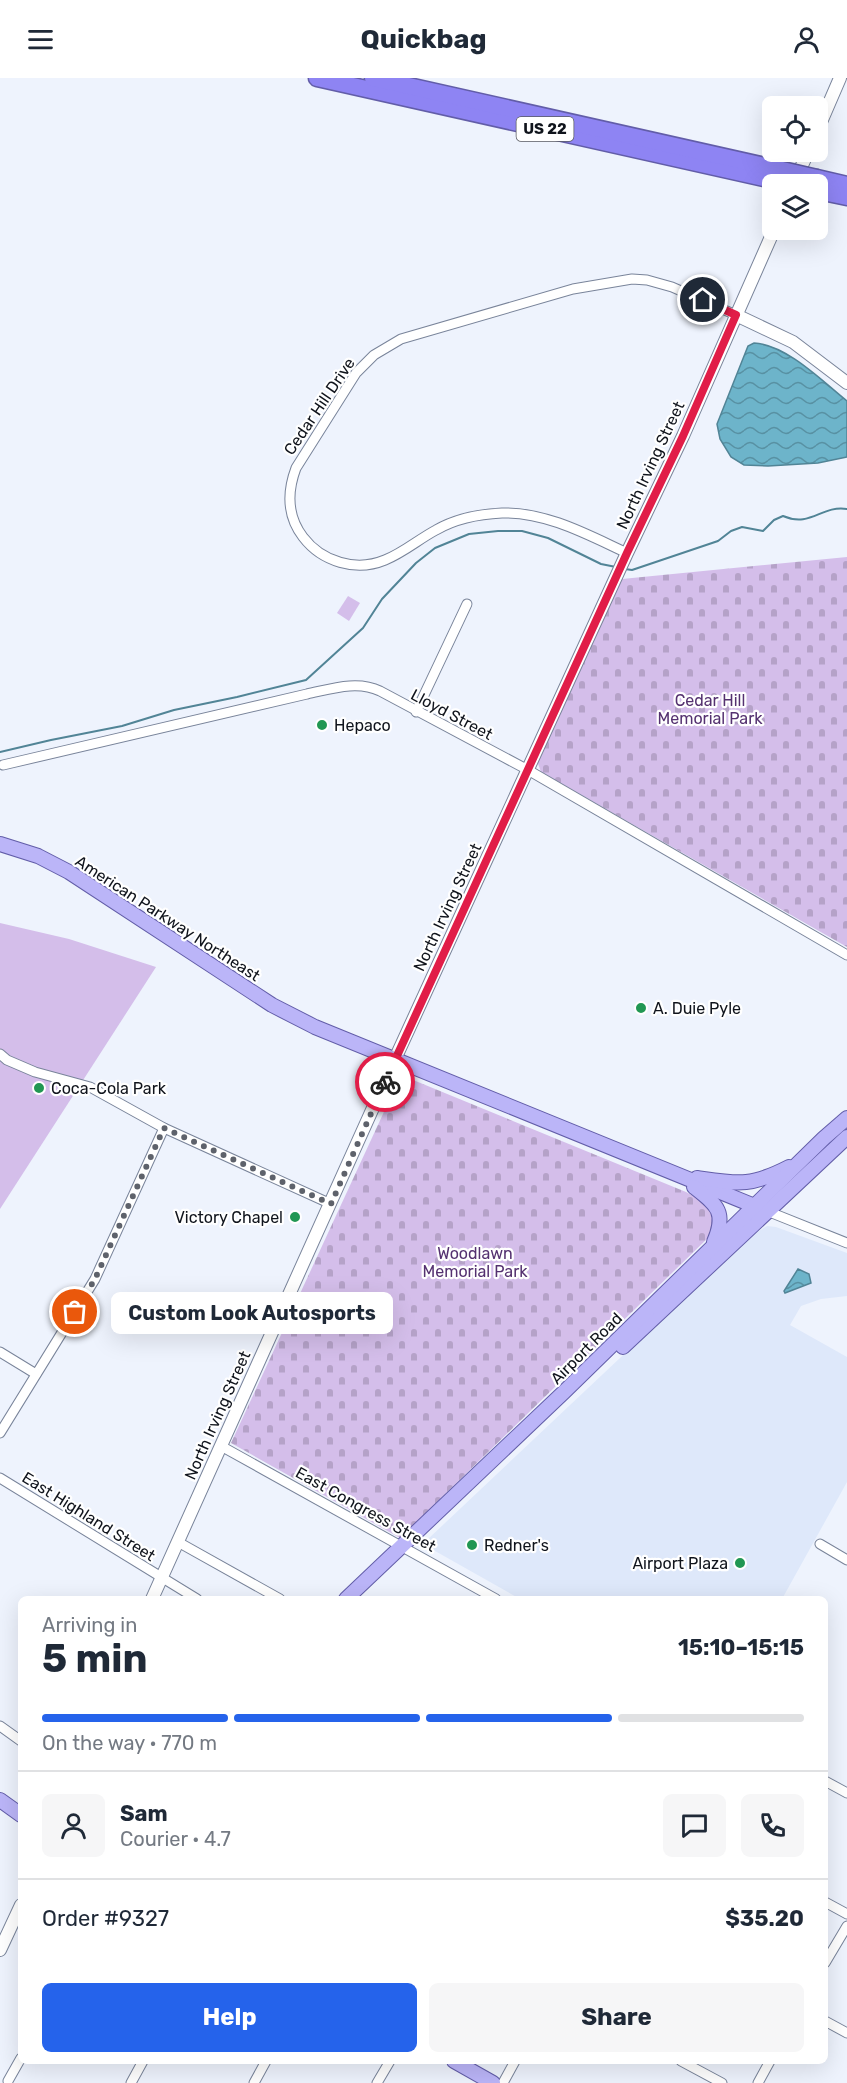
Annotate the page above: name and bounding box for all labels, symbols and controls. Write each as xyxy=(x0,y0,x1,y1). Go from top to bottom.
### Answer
icon: menu xyxy=(24,23,57,56)
text: Quickbag xyxy=(360,23,487,55)
icon: person xyxy=(790,23,823,56)
map controls xyxy=(762,96,828,240)
button: locate xyxy=(762,96,828,162)
road number: US 22 xyxy=(516,117,574,141)
button: layers xyxy=(762,174,828,240)
pin xyxy=(677,274,728,325)
icon: home xyxy=(686,283,719,316)
street label: Cedar Hill Drive xyxy=(280,354,359,458)
street label: North Irving Street xyxy=(612,398,688,532)
street label: Lloyd Street xyxy=(408,685,496,744)
park label: Cedar Hill Memorial Park xyxy=(658,691,763,728)
place label: Hepaco xyxy=(334,716,391,735)
marker: Hepaco xyxy=(315,718,329,732)
street label: North Irving Street xyxy=(409,840,485,974)
street label: American Parkway Northeast xyxy=(72,851,264,985)
place label: A. Duie Pyle xyxy=(653,999,741,1018)
marker: A. Duie Pyle xyxy=(634,1001,648,1015)
courier xyxy=(355,1052,415,1112)
icon: bike xyxy=(369,1066,402,1099)
place label: Coca-Cola Park xyxy=(51,1079,167,1098)
marker: Coca-Cola Park xyxy=(32,1081,46,1095)
place label: Victory Chapel xyxy=(174,1208,283,1227)
marker: Victory Chapel xyxy=(288,1210,302,1224)
park label: Woodlawn Memorial Park xyxy=(423,1244,528,1281)
pin xyxy=(49,1286,100,1337)
callout: Custom Look Autosports xyxy=(111,1291,393,1333)
icon: bag xyxy=(58,1295,91,1328)
text: Custom Look Autosports xyxy=(128,1301,376,1325)
street label: Airport Road xyxy=(547,1309,626,1388)
street label: North Irving Street xyxy=(181,1348,254,1483)
street label: East Congress Street xyxy=(292,1463,439,1556)
street label: East Highland Street xyxy=(19,1468,159,1565)
place label: Redner's xyxy=(484,1536,549,1555)
marker: Redner's xyxy=(465,1538,479,1552)
place label: Airport Plaza xyxy=(632,1554,728,1573)
marker: Airport Plaza xyxy=(733,1556,747,1570)
text: Arriving in xyxy=(42,1613,137,1637)
text: 15:10–15:15 xyxy=(678,1634,804,1661)
text: 5 min xyxy=(42,1636,147,1682)
text: On the way · 770 m xyxy=(42,1731,217,1755)
button: person xyxy=(42,1794,105,1857)
button: chat xyxy=(663,1794,726,1857)
button: phone xyxy=(741,1794,804,1857)
text: Sam xyxy=(120,1800,168,1827)
text: Courier · 4.7 xyxy=(120,1827,231,1851)
text: Order #9327 xyxy=(42,1905,169,1932)
text: $35.20 xyxy=(725,1905,804,1932)
button: Help xyxy=(42,1983,417,2052)
button: Share xyxy=(429,1983,804,2052)

